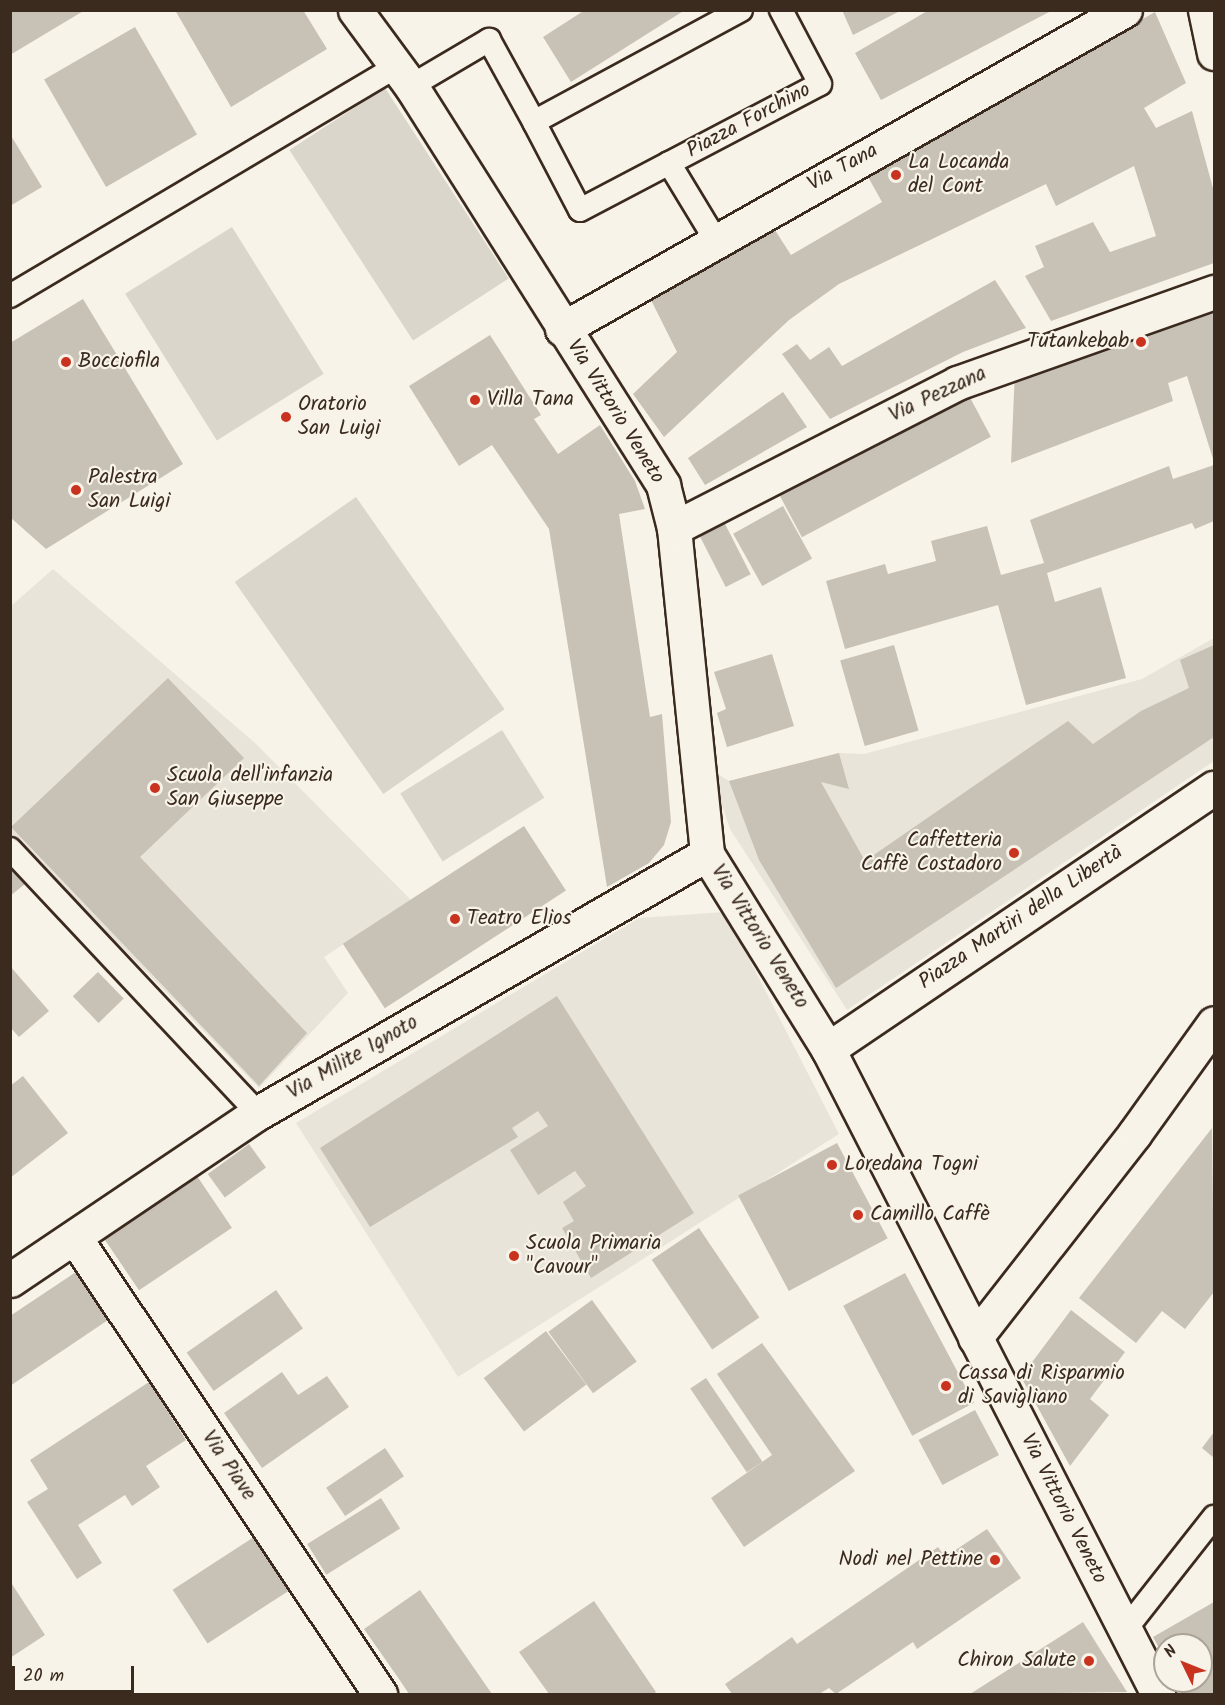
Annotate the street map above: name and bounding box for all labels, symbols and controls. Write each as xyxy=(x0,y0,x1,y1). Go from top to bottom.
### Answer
street label: Piazza Forchino xyxy=(683,78,815,164)
street label: Via Tana xyxy=(803,138,883,198)
place label: La Locanda del Cont xyxy=(908,150,1009,200)
marker: La Locanda del Cont xyxy=(889,168,903,182)
place label: Tutankebab xyxy=(1027,329,1129,355)
street label: Via Vittorio Veneto xyxy=(561,335,669,489)
marker: Tutankebab xyxy=(1134,335,1148,349)
place label: Bocciofila xyxy=(78,349,160,375)
marker: Bocciofila xyxy=(59,355,73,369)
street label: Via Pezzana xyxy=(885,361,991,429)
place label: Villa Tana xyxy=(487,387,574,413)
place label: Oratorio San Luigi xyxy=(298,392,380,442)
marker: Villa Tana xyxy=(468,393,482,407)
marker: Oratorio San Luigi xyxy=(279,410,293,424)
place label: Palestra San Luigi xyxy=(88,465,170,515)
marker: Palestra San Luigi xyxy=(69,483,83,497)
place label: Scuola dell'infanzia San Giuseppe xyxy=(167,763,333,813)
marker: Scuola dell'infanzia San Giuseppe xyxy=(148,781,162,795)
place label: Caffetteria Caffè Costadoro xyxy=(861,828,1002,878)
street label: Piazza Martiri della Libertà xyxy=(914,840,1128,996)
marker: Caffetteria Caffè Costadoro xyxy=(1007,846,1021,860)
street label: Via Vittorio Veneto xyxy=(705,860,813,1014)
place label: Teatro Elios xyxy=(467,906,571,932)
marker: Teatro Elios xyxy=(448,912,462,926)
street label: Via Milite Ignoto xyxy=(283,1010,423,1106)
place label: Loredana Togni xyxy=(844,1152,978,1178)
marker: Loredana Togni xyxy=(825,1158,839,1172)
place label: Camillo Caffè xyxy=(870,1202,990,1228)
marker: Camillo Caffè xyxy=(851,1208,865,1222)
place label: Scuola Primaria "Cavour" xyxy=(526,1231,661,1281)
marker: Scuola Primaria "Cavour" xyxy=(507,1249,521,1263)
place label: Cassa di Risparmio di Savigliano xyxy=(958,1361,1125,1411)
marker: Cassa di Risparmio di Savigliano xyxy=(939,1379,953,1393)
street label: Via Piave xyxy=(195,1426,261,1506)
street label: Via Vittorio Veneto xyxy=(1014,1430,1112,1588)
place label: Nodi nel Pettine xyxy=(838,1547,983,1573)
marker: Nodi nel Pettine xyxy=(988,1553,1002,1567)
north arrow xyxy=(1153,1633,1213,1693)
text: N xyxy=(1158,1640,1184,1664)
place label: Chiron Salute xyxy=(957,1648,1076,1674)
marker: Chiron Salute xyxy=(1080,1652,1098,1670)
scale bar xyxy=(15,1654,136,1692)
text: 20 m xyxy=(23,1662,64,1691)

